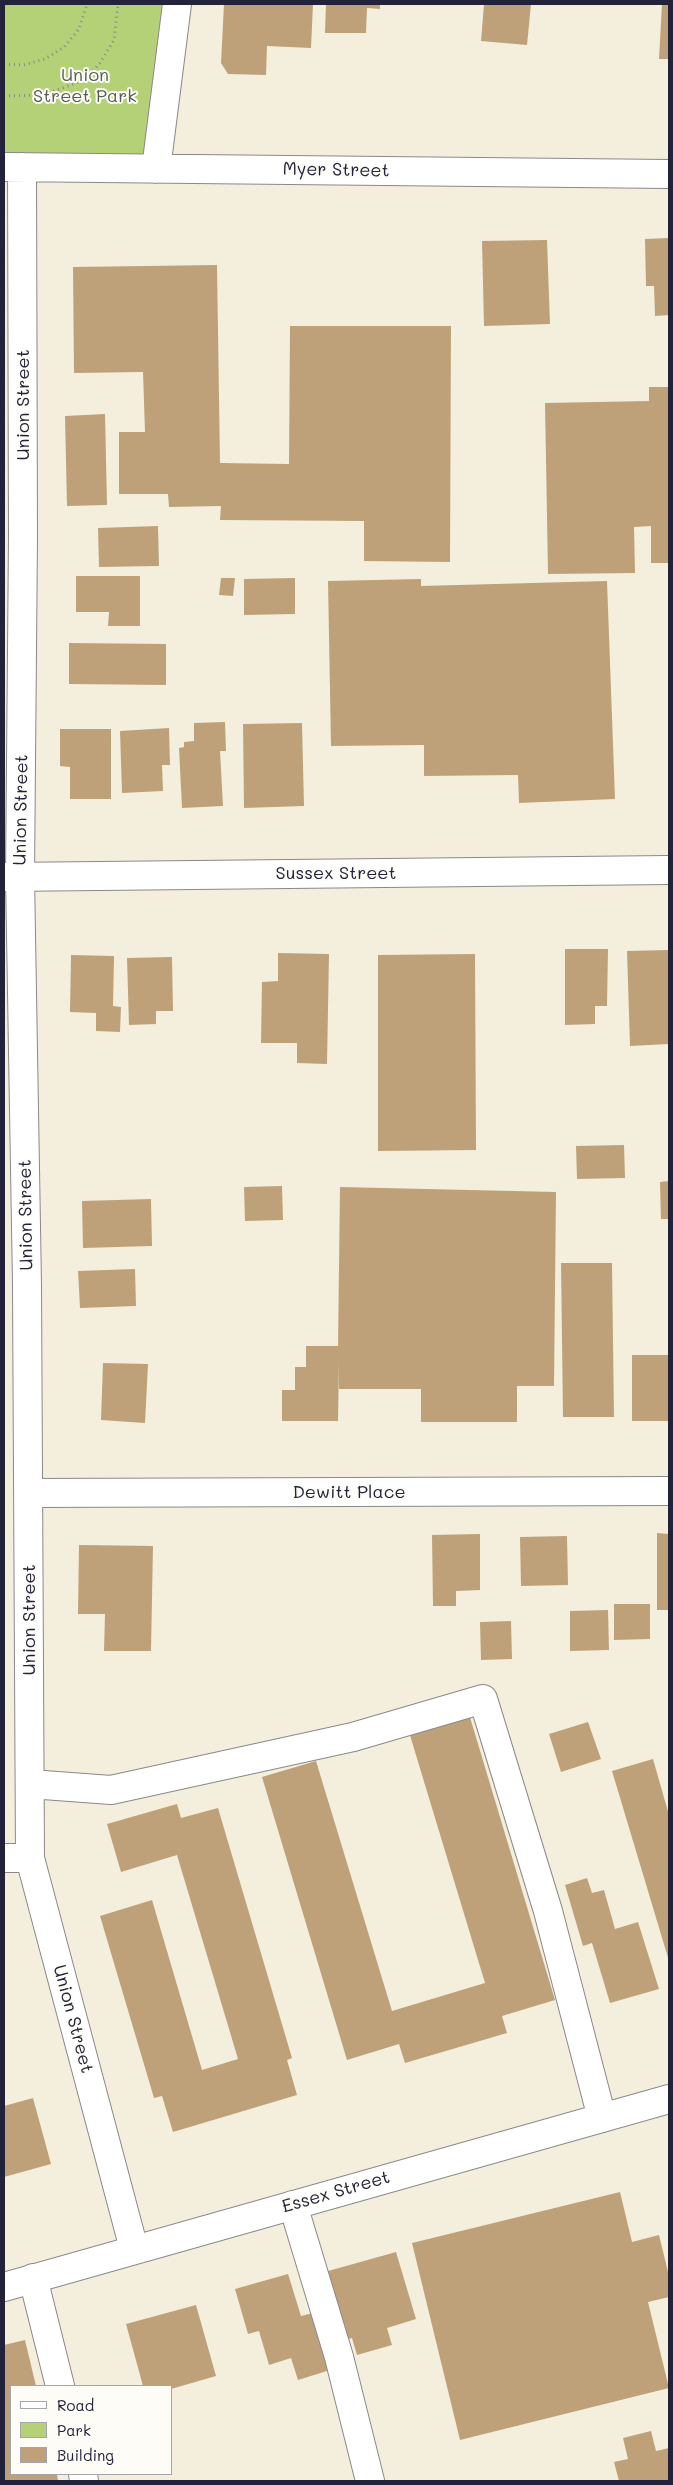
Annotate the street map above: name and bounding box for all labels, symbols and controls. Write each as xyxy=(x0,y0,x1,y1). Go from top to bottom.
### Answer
park label: Union Street Park xyxy=(33,64,137,106)
street label: Myer Street xyxy=(282,158,390,182)
street label: Union Street xyxy=(12,349,34,461)
street label: Union Street xyxy=(9,754,33,866)
street label: Sussex Street xyxy=(276,862,396,884)
street label: Union Street xyxy=(14,1159,38,1271)
street label: Dewitt Place xyxy=(292,1481,406,1503)
street label: Union Street xyxy=(18,1564,40,1676)
street label: Union Street xyxy=(48,1963,98,2075)
street label: Essex Street xyxy=(280,2166,392,2218)
legend xyxy=(10,2385,172,2475)
text: Road xyxy=(57,2395,94,2415)
text: Park xyxy=(57,2420,91,2440)
text: Building xyxy=(57,2445,114,2465)

